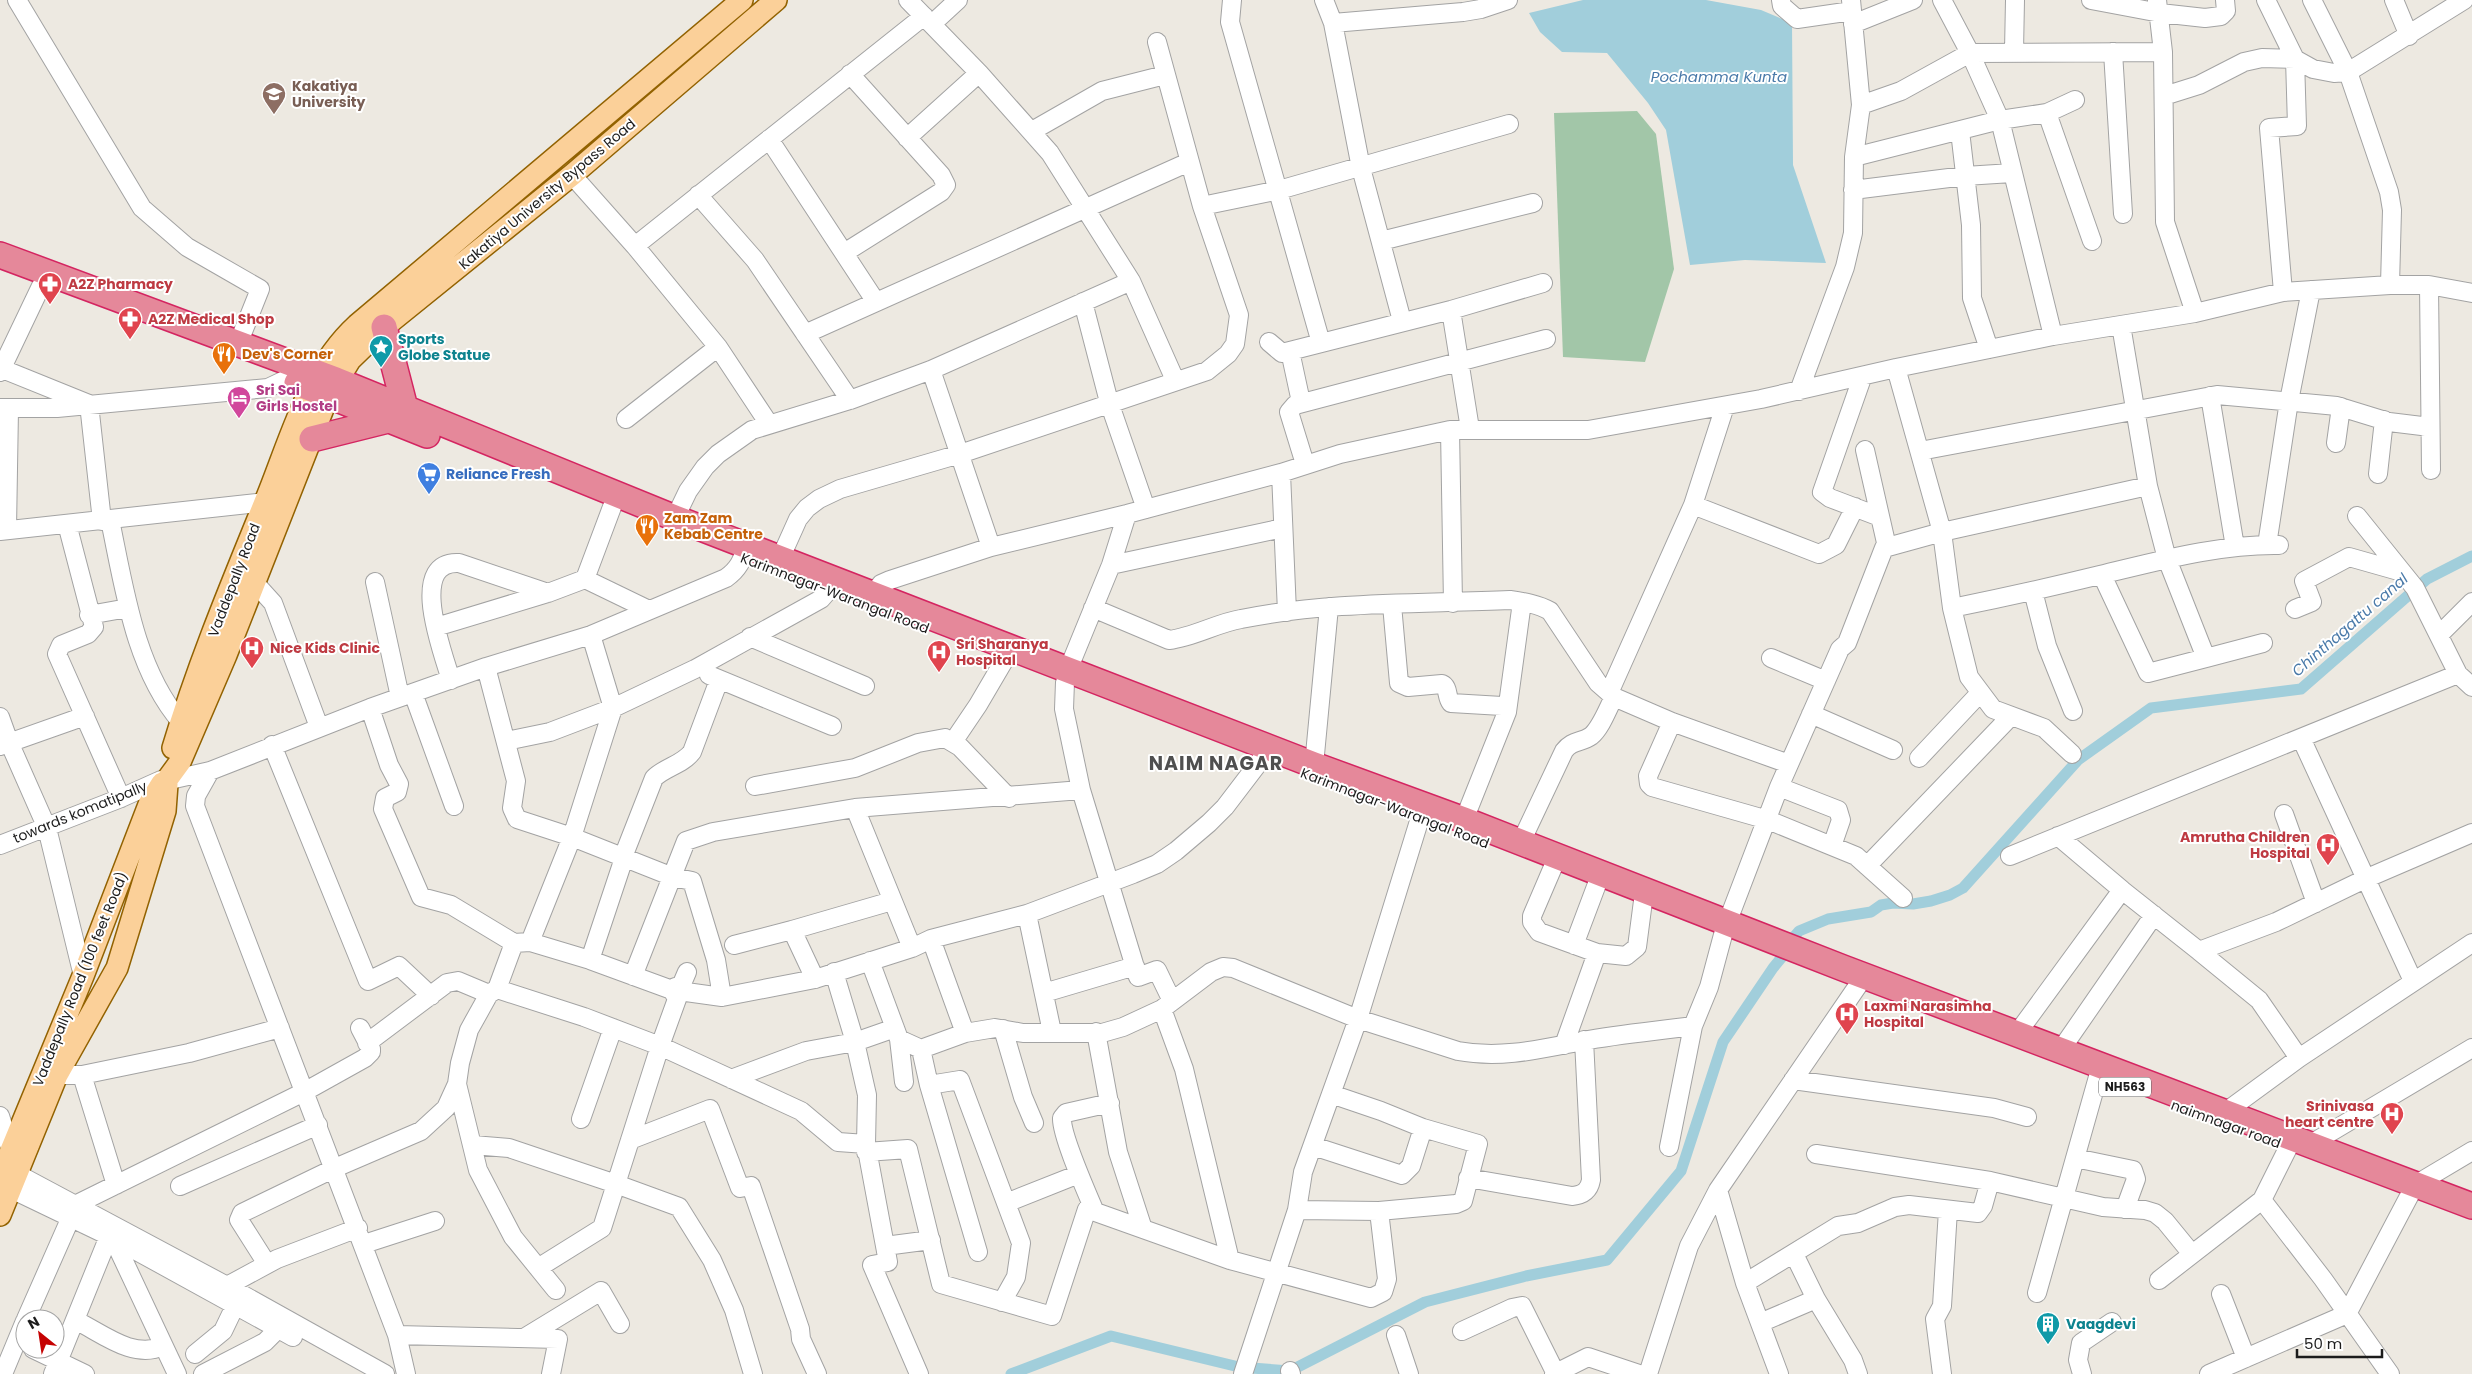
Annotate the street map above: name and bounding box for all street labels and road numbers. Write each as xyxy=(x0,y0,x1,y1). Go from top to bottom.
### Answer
street label: Kakatiya University Bypass Road xyxy=(454,114,640,274)
street label: Vaddepally Road xyxy=(203,520,265,640)
street label: Karimnagar-Warangal Road xyxy=(738,548,932,638)
street label: Karimnagar-Warangal Road xyxy=(1298,763,1492,853)
street label: towards komatipally xyxy=(10,776,150,848)
street label: Vaddepally Road (100 feet Road) xyxy=(28,869,132,1089)
road number: NH563 xyxy=(2099,1078,2151,1096)
street label: naimnagar road xyxy=(2168,1095,2284,1153)

